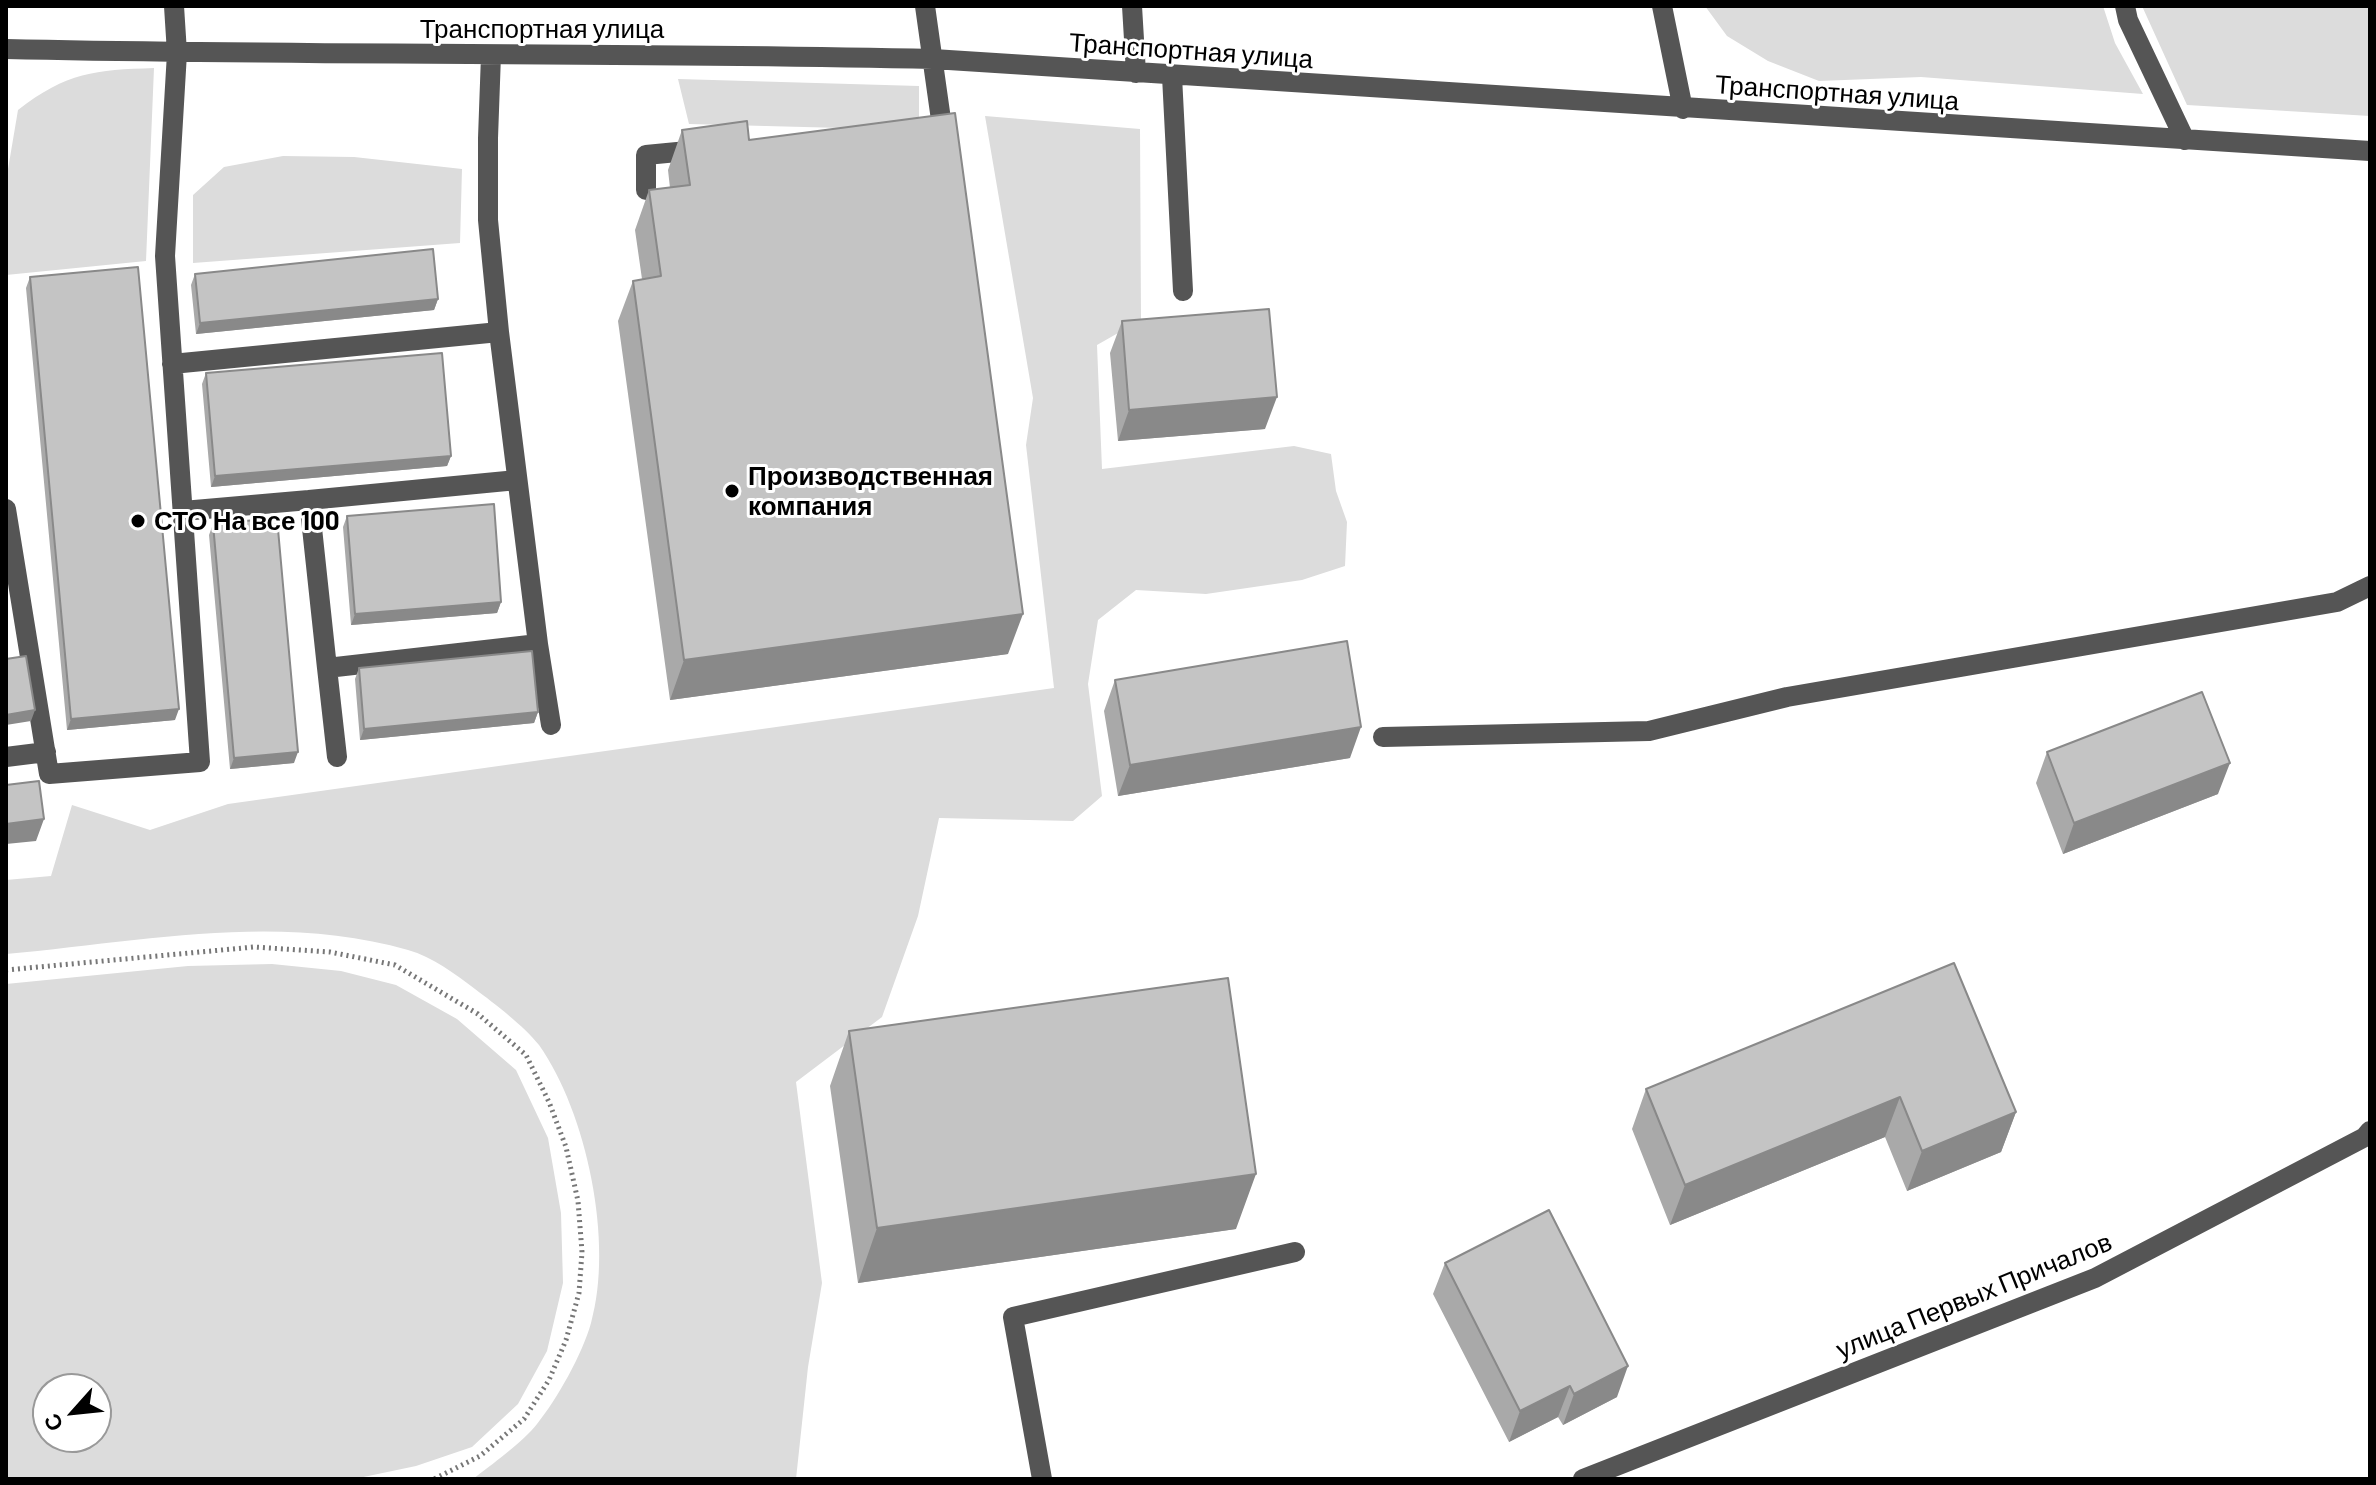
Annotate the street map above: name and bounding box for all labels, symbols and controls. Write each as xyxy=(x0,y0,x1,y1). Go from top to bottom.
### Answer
street label: Транспортная улица xyxy=(420,13,664,45)
street label: Транспортная улица xyxy=(1068,27,1314,75)
street label: Транспортная улица xyxy=(1714,69,1960,117)
place label: Производственная компания xyxy=(748,460,993,522)
marker: Производственная компания xyxy=(723,482,741,500)
place label: СТО На все 100 xyxy=(154,505,340,537)
marker: СТО На все 100 xyxy=(129,512,147,530)
street label: улица Первых Причалов xyxy=(1832,1226,2116,1366)
north arrow xyxy=(32,1373,112,1453)
text: С xyxy=(37,1410,68,1436)

